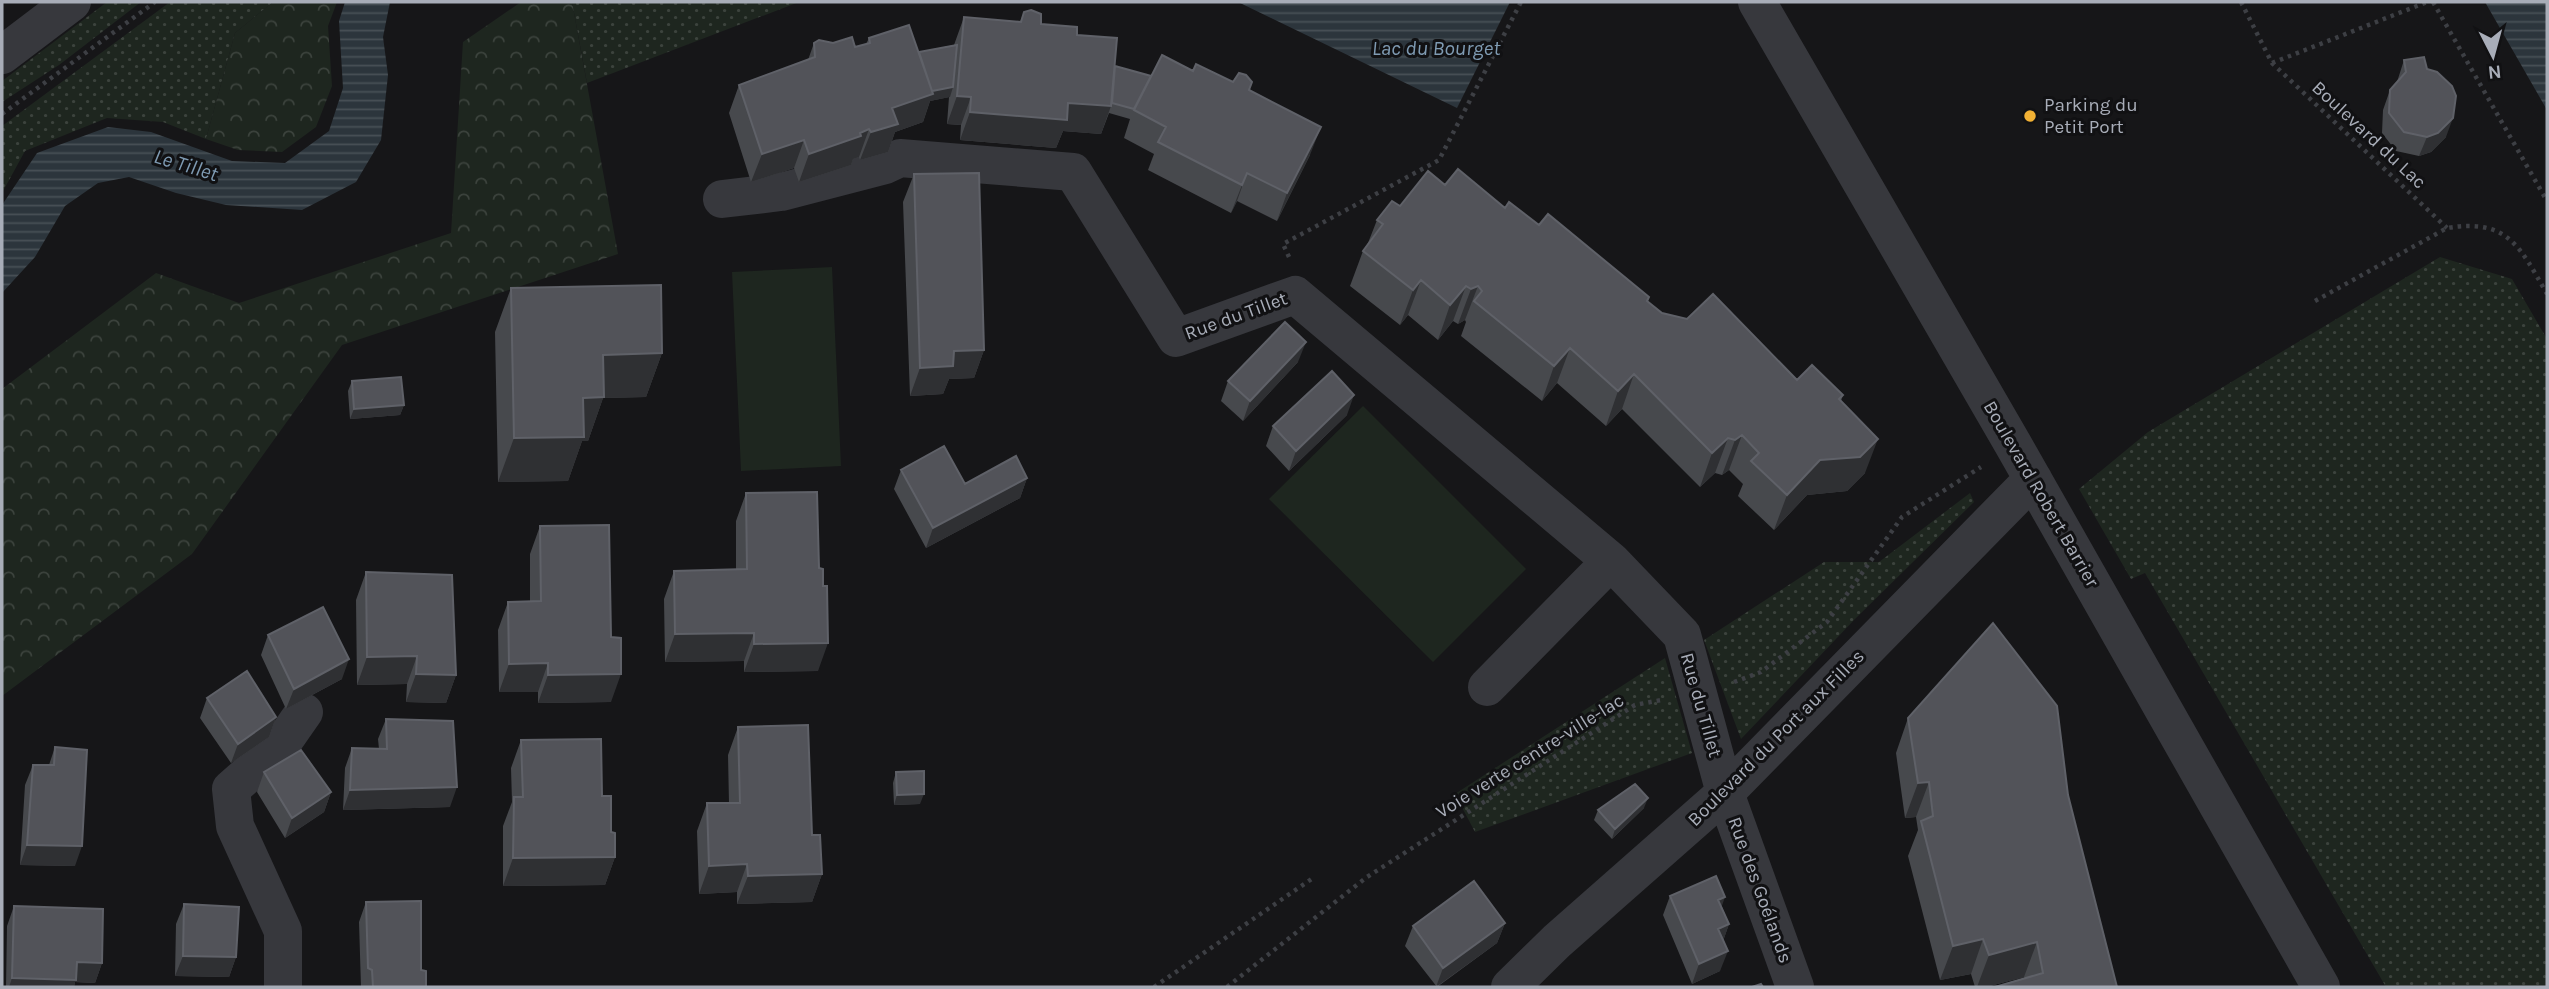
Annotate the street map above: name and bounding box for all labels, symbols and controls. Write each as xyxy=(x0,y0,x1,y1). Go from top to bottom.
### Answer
north arrow xyxy=(2458,21,2528,91)
water label: Lac du Bourget xyxy=(1372,36,1501,60)
text: N xyxy=(2487,60,2503,84)
street label: Boulevard du Lac xyxy=(2307,77,2431,193)
place label: Parking du Petit Port xyxy=(2044,94,2138,138)
marker: Parking du Petit Port xyxy=(2022,108,2038,124)
water label: Le Tillet xyxy=(151,144,222,186)
street label: Rue du Tillet xyxy=(1182,287,1290,345)
street label: Boulevard Robert Barrier xyxy=(1979,397,2103,591)
street label: Boulevard du Port aux Filles xyxy=(1683,645,1869,831)
street label: Rue du Tillet xyxy=(1676,650,1726,760)
street label: Voie verte centre-ville-lac xyxy=(1432,689,1628,823)
street label: Rue des Goélands xyxy=(1723,814,1797,966)

